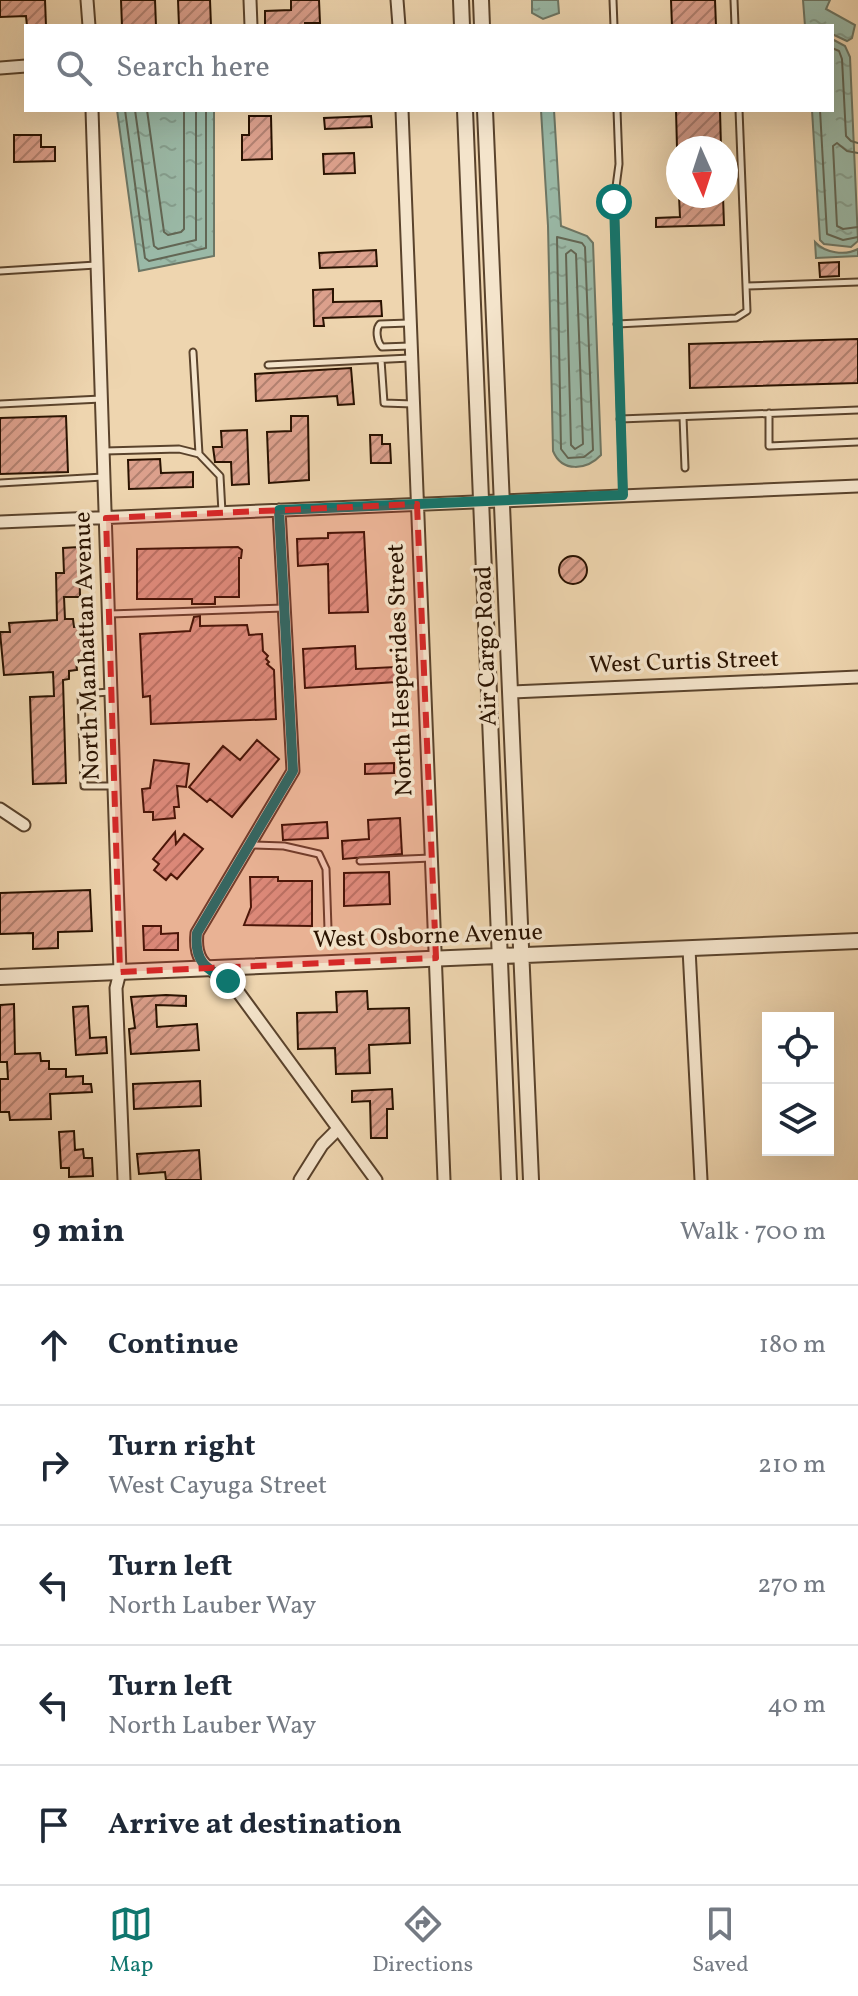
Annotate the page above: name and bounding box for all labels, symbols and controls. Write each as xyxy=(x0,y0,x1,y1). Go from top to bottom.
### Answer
search box xyxy=(24,24,834,112)
icon: search xyxy=(52,46,96,90)
text: Search here xyxy=(116,47,270,89)
north arrow xyxy=(666,136,738,208)
route start xyxy=(596,184,632,220)
street label: North Manhattan Avenue xyxy=(66,511,110,781)
street label: North Hesperides Street xyxy=(380,543,422,797)
street label: Air Cargo Road xyxy=(467,565,507,727)
street label: West Curtis Street xyxy=(589,643,779,683)
street label: West Osborne Avenue xyxy=(313,916,543,958)
route end xyxy=(210,963,246,999)
map controls xyxy=(762,1012,834,1156)
button: locate xyxy=(762,1012,834,1084)
button: layers xyxy=(762,1084,834,1156)
text: 9 min xyxy=(32,1209,125,1256)
text: Walk · 700 m xyxy=(680,1214,826,1250)
icon: ahead xyxy=(32,1323,76,1367)
text: Continue xyxy=(108,1324,239,1366)
text: 180 m xyxy=(759,1327,826,1363)
text: Turn right xyxy=(108,1426,256,1468)
icon: right xyxy=(32,1443,76,1487)
text: 210 m xyxy=(758,1447,826,1483)
text: West Cayuga Street xyxy=(108,1468,327,1504)
text: Turn left xyxy=(108,1546,232,1588)
icon: left xyxy=(32,1563,76,1607)
text: 270 m xyxy=(757,1567,826,1603)
text: North Lauber Way xyxy=(108,1588,316,1624)
text: Turn left xyxy=(108,1666,232,1708)
icon: left xyxy=(32,1683,76,1727)
text: 40 m xyxy=(767,1687,826,1723)
text: North Lauber Way xyxy=(108,1708,316,1744)
icon: arrive xyxy=(32,1803,76,1847)
text: Arrive at destination xyxy=(108,1804,402,1846)
tab: Map xyxy=(109,1902,153,1981)
tab: Directions xyxy=(372,1902,473,1981)
tab: Saved xyxy=(692,1902,749,1981)

